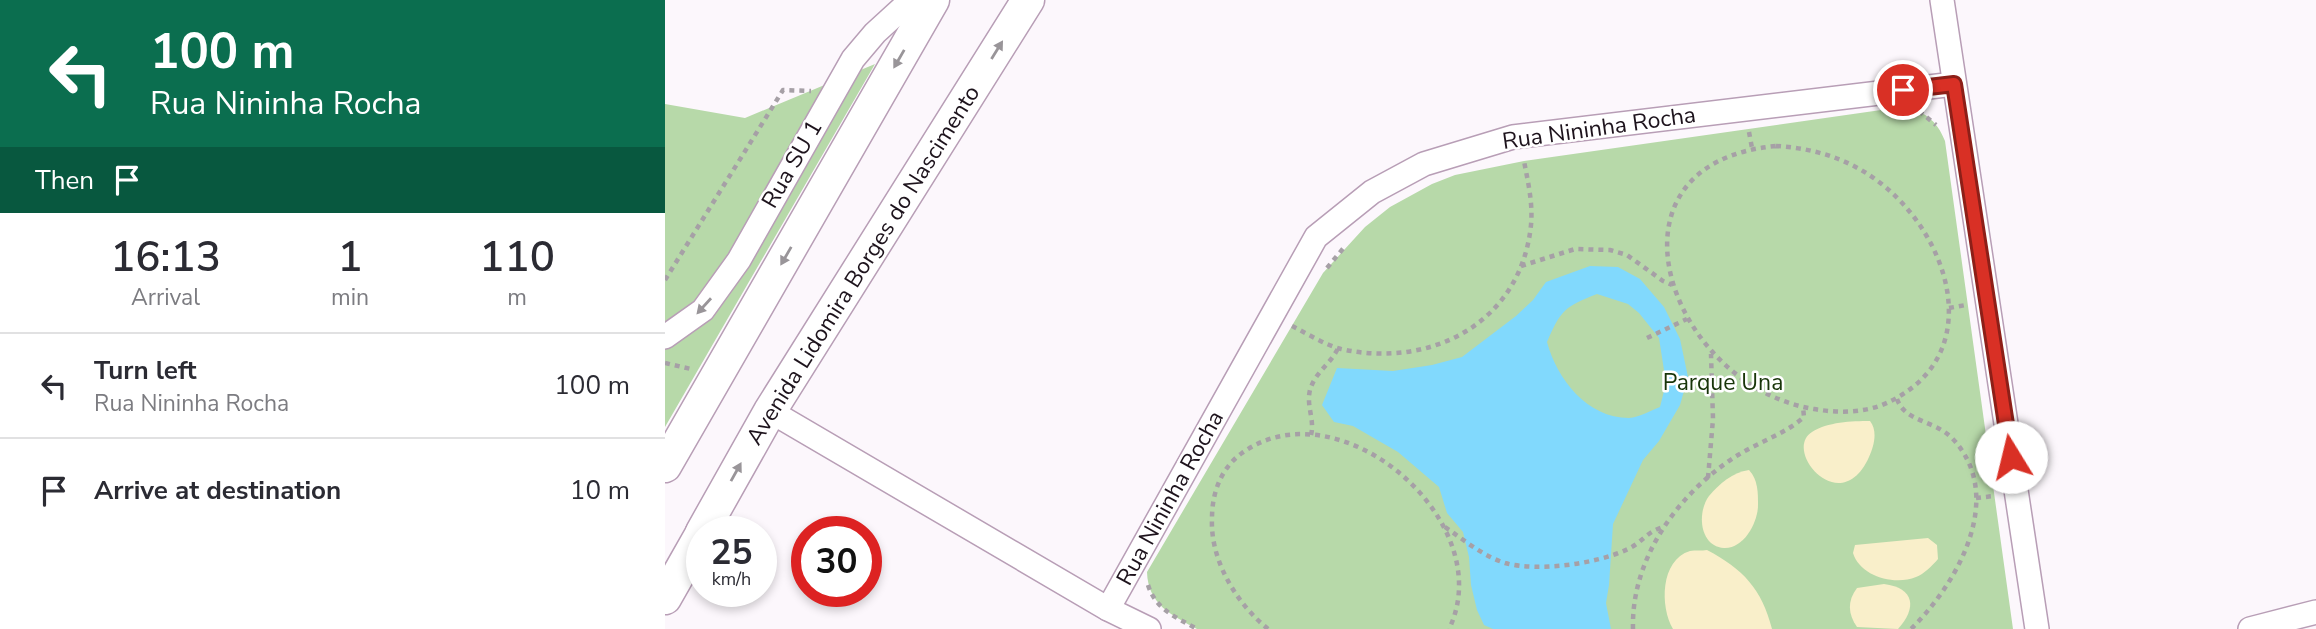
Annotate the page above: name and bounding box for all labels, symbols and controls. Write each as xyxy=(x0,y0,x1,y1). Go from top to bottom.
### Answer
text: 100 m xyxy=(150,18,294,85)
icon: left xyxy=(35,28,126,119)
one-way arrow xyxy=(990,40,1003,59)
one-way arrow xyxy=(893,50,905,69)
pin xyxy=(1873,60,1933,120)
icon: arrive xyxy=(1884,71,1922,109)
street label: Avenida Lidomira Borges do Nascimento xyxy=(739,79,987,451)
text: Rua Nininha Rocha xyxy=(150,82,422,125)
street label: Rua Nininha Rocha xyxy=(1500,99,1698,157)
street label: Rua SU 1 xyxy=(754,114,830,214)
icon: arrive xyxy=(108,161,146,199)
text: Then xyxy=(35,163,94,198)
text: 16:13 xyxy=(110,229,221,286)
text: 1 xyxy=(337,229,363,286)
text: 110 xyxy=(479,229,555,286)
one-way arrow xyxy=(779,247,792,266)
text: Arrival xyxy=(131,282,200,313)
text: min xyxy=(331,282,369,313)
text: m xyxy=(507,282,527,313)
one-way arrow xyxy=(696,297,712,315)
text: Turn left xyxy=(94,353,197,388)
icon: left xyxy=(35,367,73,405)
park label: Parque Una xyxy=(1663,367,1783,398)
text: 100 m xyxy=(554,368,630,403)
text: Rua Nininha Rocha xyxy=(94,388,289,419)
street label: Rua Nininha Rocha xyxy=(1109,405,1231,591)
position arrow xyxy=(1974,420,2048,494)
one-way arrow xyxy=(730,463,742,482)
icon: arrive xyxy=(35,472,73,510)
text: Arrive at destination xyxy=(94,473,341,508)
text: 10 m xyxy=(570,473,630,508)
speed limit sign: 30 xyxy=(791,516,882,607)
text: 25 xyxy=(710,529,753,576)
text: km/h xyxy=(712,567,751,591)

